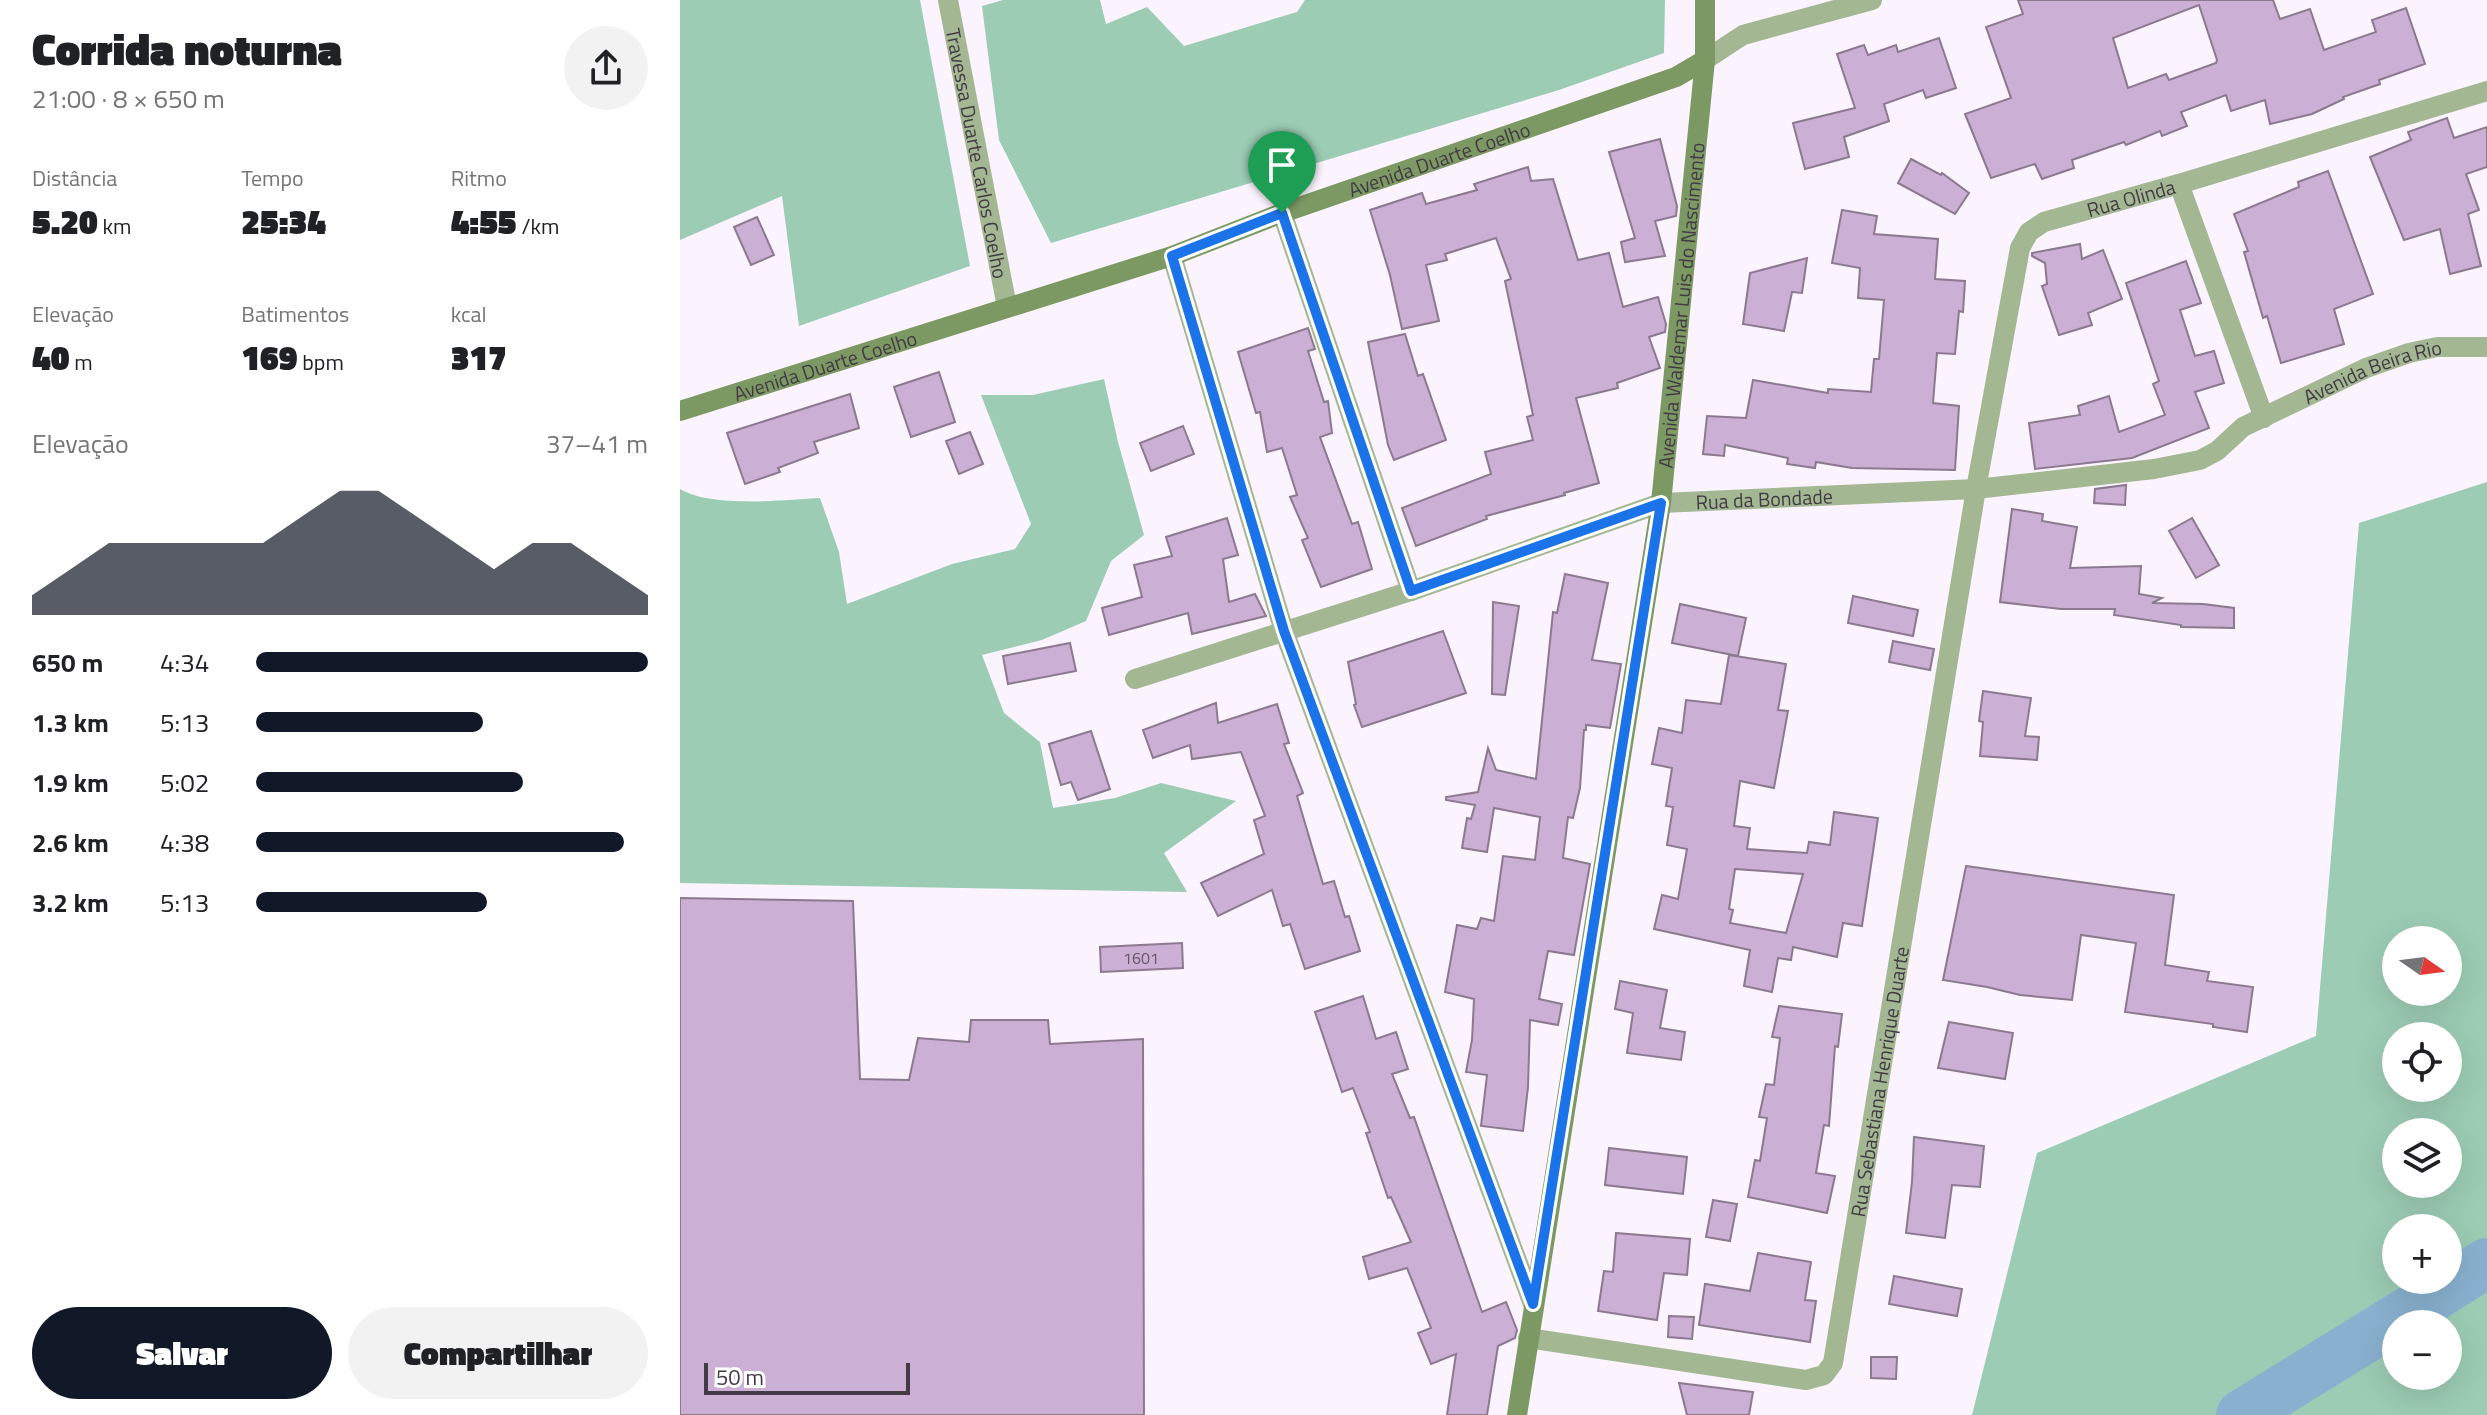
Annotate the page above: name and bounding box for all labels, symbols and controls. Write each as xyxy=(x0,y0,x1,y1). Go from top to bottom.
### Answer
text: Corrida noturna xyxy=(32,15,342,82)
street label: Travessa Duarte Carlos Coelho xyxy=(938,25,1017,281)
button: share xyxy=(564,26,648,110)
text: 21:00 · 8 × 650 m xyxy=(32,79,225,118)
street label: Avenida Duarte Coelho xyxy=(1344,113,1534,205)
pin xyxy=(1248,131,1316,213)
street label: Avenida Waldemar Luis do Nascimento xyxy=(1649,141,1712,470)
icon: arrive xyxy=(1260,143,1304,187)
text: Distância xyxy=(32,161,117,195)
text: Tempo xyxy=(241,161,304,195)
text: Ritmo xyxy=(451,161,507,195)
street label: Rua Olinda xyxy=(2083,170,2179,225)
text: 5.20 xyxy=(32,195,98,247)
text: 25:34 xyxy=(241,195,326,247)
text: 4:55 xyxy=(451,195,517,247)
text: km xyxy=(98,209,131,243)
text: /km xyxy=(517,209,559,243)
text: Elevação xyxy=(32,297,114,331)
text: Batimentos xyxy=(241,297,349,331)
text: kcal xyxy=(451,297,487,331)
street label: Avenida Duarte Coelho xyxy=(729,322,921,409)
text: 40 xyxy=(32,331,69,383)
text: 169 xyxy=(241,331,297,383)
text: 317 xyxy=(451,331,507,383)
street label: Avenida Beira Rio xyxy=(2298,331,2444,412)
text: m xyxy=(69,345,93,379)
text: bpm xyxy=(297,345,344,379)
text: Elevação xyxy=(32,424,129,463)
text: 37–41 m xyxy=(546,424,648,463)
street label: Rua da Bondade xyxy=(1695,480,1833,517)
text: 650 m xyxy=(32,643,103,682)
text: 4:34 xyxy=(160,643,209,682)
text: 1.3 km xyxy=(32,703,109,742)
text: 5:13 xyxy=(160,703,209,742)
text: 1.9 km xyxy=(32,763,109,802)
text: 5:02 xyxy=(160,763,209,802)
text: 2.6 km xyxy=(32,823,109,862)
text: 4:38 xyxy=(160,823,209,862)
text: 3.2 km xyxy=(32,883,109,922)
text: 5:13 xyxy=(160,883,209,922)
north arrow xyxy=(2382,926,2462,1006)
map controls xyxy=(2382,926,2462,1390)
street label: Rua Sebastiana Henrique Duarte xyxy=(1842,944,1916,1219)
house number: 1601 xyxy=(1123,946,1159,970)
button: locate xyxy=(2382,1022,2462,1102)
button: layers xyxy=(2382,1118,2462,1198)
button: + xyxy=(2382,1214,2462,1294)
button: Salvar xyxy=(32,1307,332,1399)
button: Compartilhar xyxy=(348,1307,648,1399)
button: − xyxy=(2382,1310,2462,1390)
scale bar xyxy=(704,1359,910,1395)
text: 50 m xyxy=(716,1360,764,1394)

